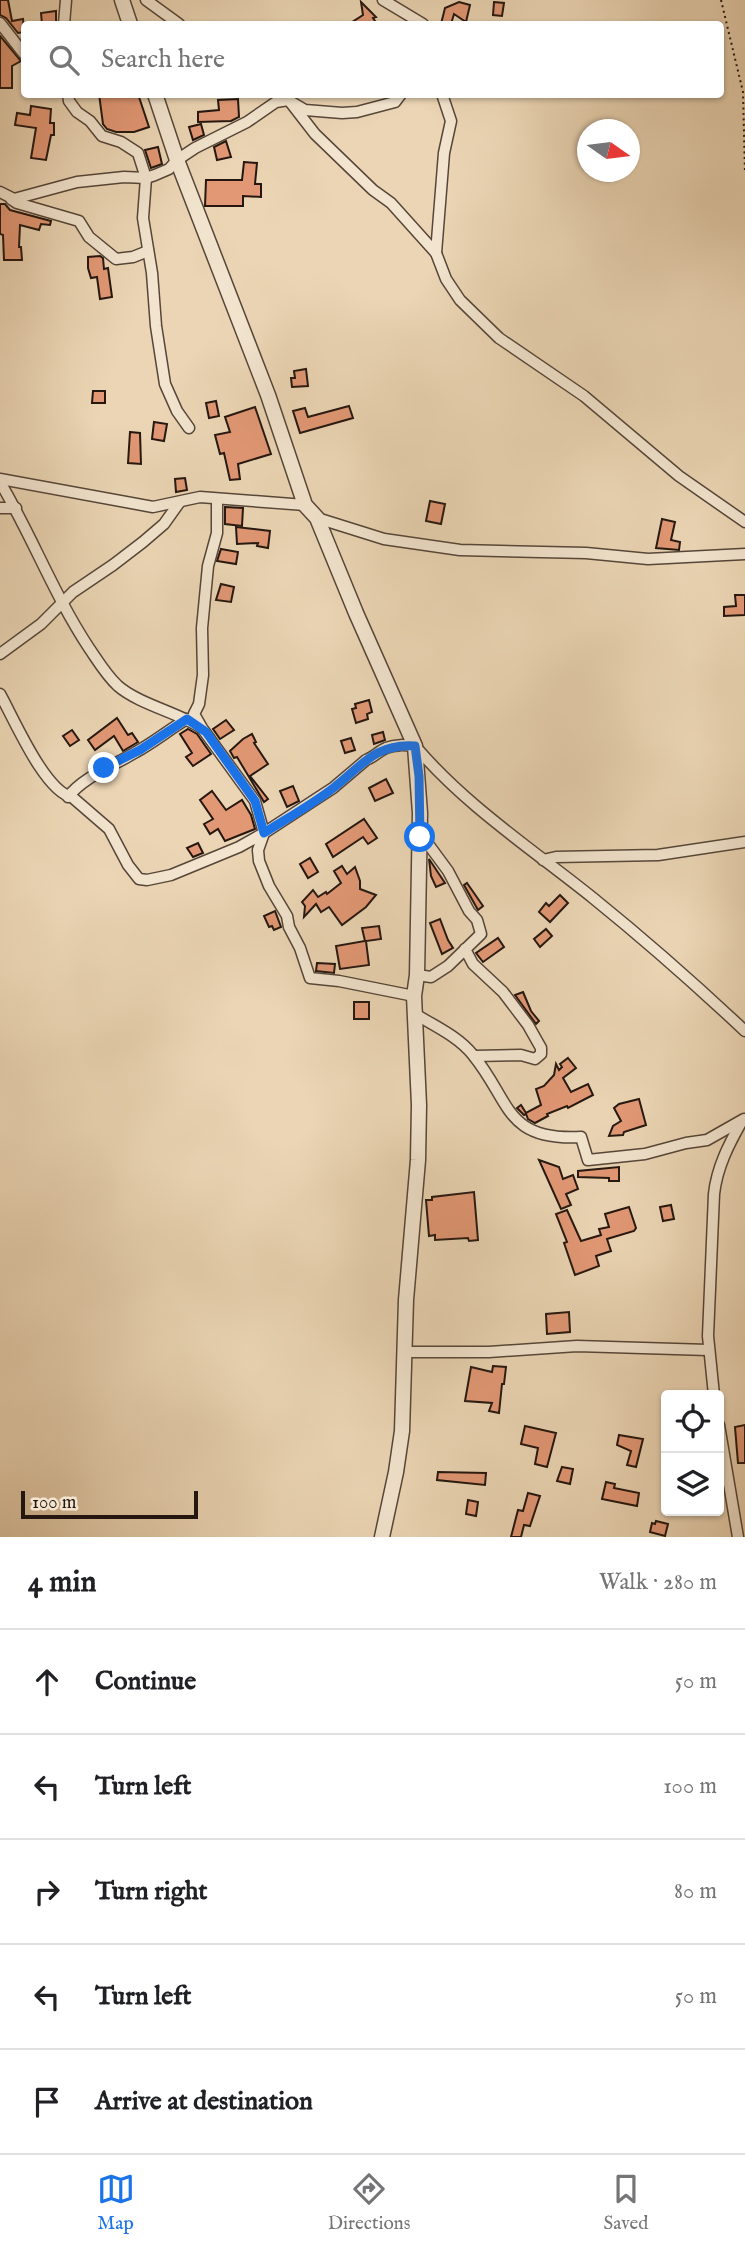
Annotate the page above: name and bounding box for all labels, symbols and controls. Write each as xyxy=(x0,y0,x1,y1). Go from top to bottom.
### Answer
search box xyxy=(21,21,724,98)
icon: search xyxy=(45,41,83,79)
text: Search here xyxy=(101,43,225,76)
north arrow xyxy=(577,119,640,182)
route end xyxy=(88,752,119,783)
route start xyxy=(404,821,435,852)
map controls xyxy=(661,1390,724,1516)
button: locate xyxy=(661,1390,724,1453)
button: layers xyxy=(661,1453,724,1516)
scale bar xyxy=(21,1488,198,1520)
text: 100 m xyxy=(32,1491,76,1515)
text: 4 min xyxy=(28,1564,96,1602)
text: Walk · 280 m xyxy=(599,1568,717,1597)
icon: ahead xyxy=(28,1663,66,1701)
text: Continue xyxy=(95,1665,196,1698)
text: 50 m xyxy=(675,1667,717,1696)
icon: left xyxy=(28,1768,66,1806)
text: Turn left xyxy=(95,1770,192,1803)
text: 100 m xyxy=(663,1772,717,1801)
icon: right xyxy=(28,1873,66,1911)
text: Turn right xyxy=(95,1875,208,1908)
text: 80 m xyxy=(674,1877,717,1906)
icon: left xyxy=(28,1978,66,2016)
text: Turn left xyxy=(95,1980,192,2013)
text: 50 m xyxy=(675,1982,717,2011)
icon: arrive xyxy=(28,2083,66,2121)
text: Arrive at destination xyxy=(95,2085,313,2118)
tab: Map xyxy=(97,2170,135,2236)
tab: Directions xyxy=(328,2170,410,2236)
tab: Saved xyxy=(603,2170,648,2236)

